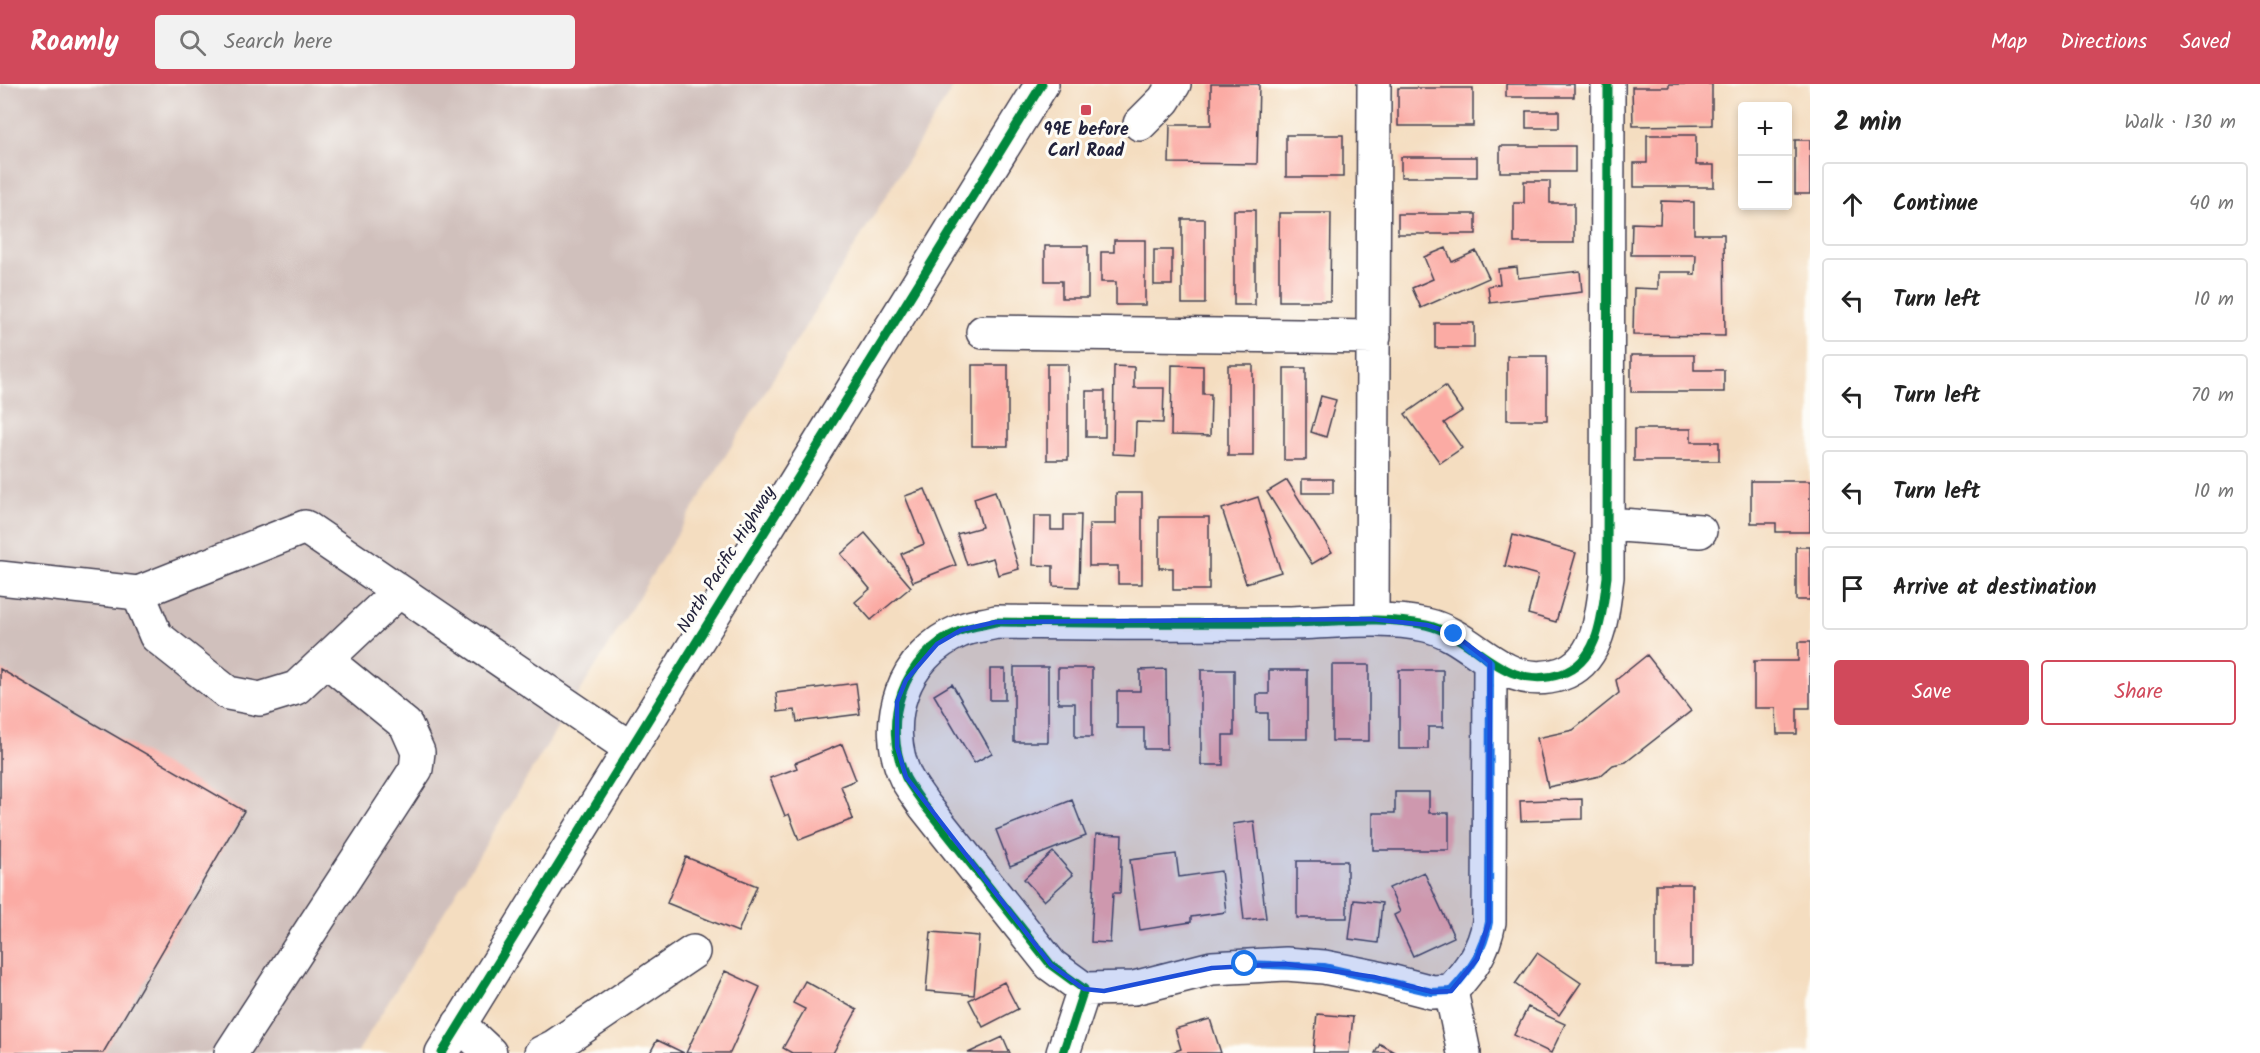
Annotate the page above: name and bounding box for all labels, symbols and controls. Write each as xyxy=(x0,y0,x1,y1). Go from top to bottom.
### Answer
search box xyxy=(155,15,575,69)
text: Roamly xyxy=(30,20,119,65)
text: Search here xyxy=(224,25,332,60)
icon: search xyxy=(176,26,209,59)
text: Map xyxy=(1991,26,2027,59)
text: Directions xyxy=(2060,26,2147,59)
text: Saved xyxy=(2180,26,2230,59)
map controls xyxy=(1738,102,1792,210)
button: + xyxy=(1738,102,1792,156)
text: 2 min xyxy=(1834,102,1902,144)
marker: 99E before Carl Road xyxy=(1079,103,1093,117)
text: Walk · 130 m xyxy=(2124,107,2236,139)
place label: 99E before Carl Road xyxy=(1043,116,1129,166)
button: − xyxy=(1738,156,1792,210)
text: Continue xyxy=(1893,187,1978,222)
icon: ahead xyxy=(1836,188,1869,221)
text: 40 m xyxy=(2189,188,2234,220)
text: Turn left xyxy=(1893,283,1980,318)
icon: left xyxy=(1836,284,1869,317)
text: 10 m xyxy=(2194,284,2234,316)
text: Turn left xyxy=(1893,379,1980,414)
icon: left xyxy=(1836,380,1869,413)
text: 70 m xyxy=(2191,380,2234,412)
text: Turn left xyxy=(1893,475,1980,510)
icon: left xyxy=(1836,476,1869,509)
text: 10 m xyxy=(2194,476,2234,508)
street label: North Pacific Highway xyxy=(670,480,784,639)
text: Arrive at destination xyxy=(1893,571,2096,606)
icon: arrive xyxy=(1836,572,1869,605)
route end xyxy=(1440,620,1466,646)
button: Save xyxy=(1834,660,2029,725)
button: Share xyxy=(2041,660,2236,725)
route start xyxy=(1231,950,1257,976)

